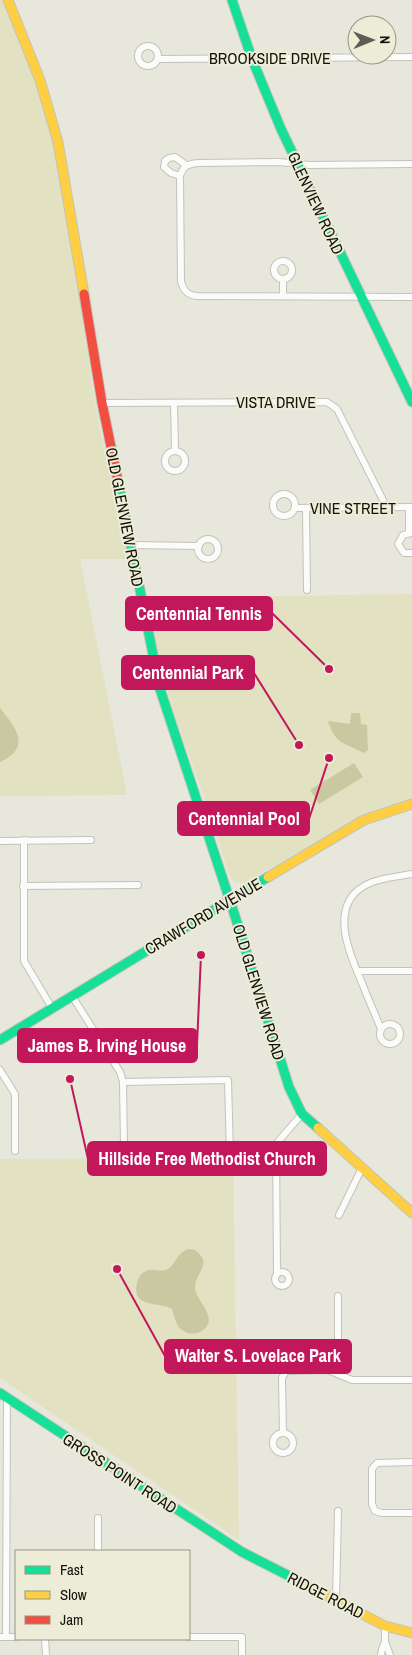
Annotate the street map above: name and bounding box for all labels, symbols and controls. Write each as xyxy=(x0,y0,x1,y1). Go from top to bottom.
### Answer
north arrow xyxy=(347,15,397,65)
text: N xyxy=(376,35,394,44)
street label: BROOKSIDE DRIVE xyxy=(209,47,331,69)
street label: GLENVIEW ROAD xyxy=(283,148,349,258)
street label: VISTA DRIVE xyxy=(236,391,316,413)
street label: OLD GLENVIEW ROAD xyxy=(101,445,149,589)
street label: VINE STREET xyxy=(310,497,396,519)
callout: Centennial Tennis xyxy=(126,597,272,630)
text: Centennial Tennis xyxy=(136,601,262,626)
callout: Centennial Park xyxy=(122,656,254,689)
text: Centennial Park xyxy=(132,660,245,685)
callout: Centennial Pool xyxy=(178,802,309,835)
text: Centennial Pool xyxy=(188,806,300,831)
street label: CRAWFORD AVENUE xyxy=(140,872,266,960)
street label: OLD GLENVIEW ROAD xyxy=(228,921,290,1063)
callout: James B. Irving House xyxy=(18,1029,197,1062)
text: James B. Irving House xyxy=(28,1033,186,1058)
callout: Hillside Free Methodist Church xyxy=(88,1142,326,1175)
text: Hillside Free Methodist Church xyxy=(98,1146,316,1171)
callout: Walter S. Lovelace Park xyxy=(165,1340,351,1373)
text: Walter S. Lovelace Park xyxy=(175,1343,342,1368)
street label: GROSS POINT ROAD xyxy=(58,1428,182,1518)
legend xyxy=(15,1550,190,1640)
text: Fast xyxy=(60,1559,84,1580)
street label: RIDGE ROAD xyxy=(284,1566,368,1624)
text: Slow xyxy=(60,1584,87,1605)
text: Jam xyxy=(60,1609,83,1630)

